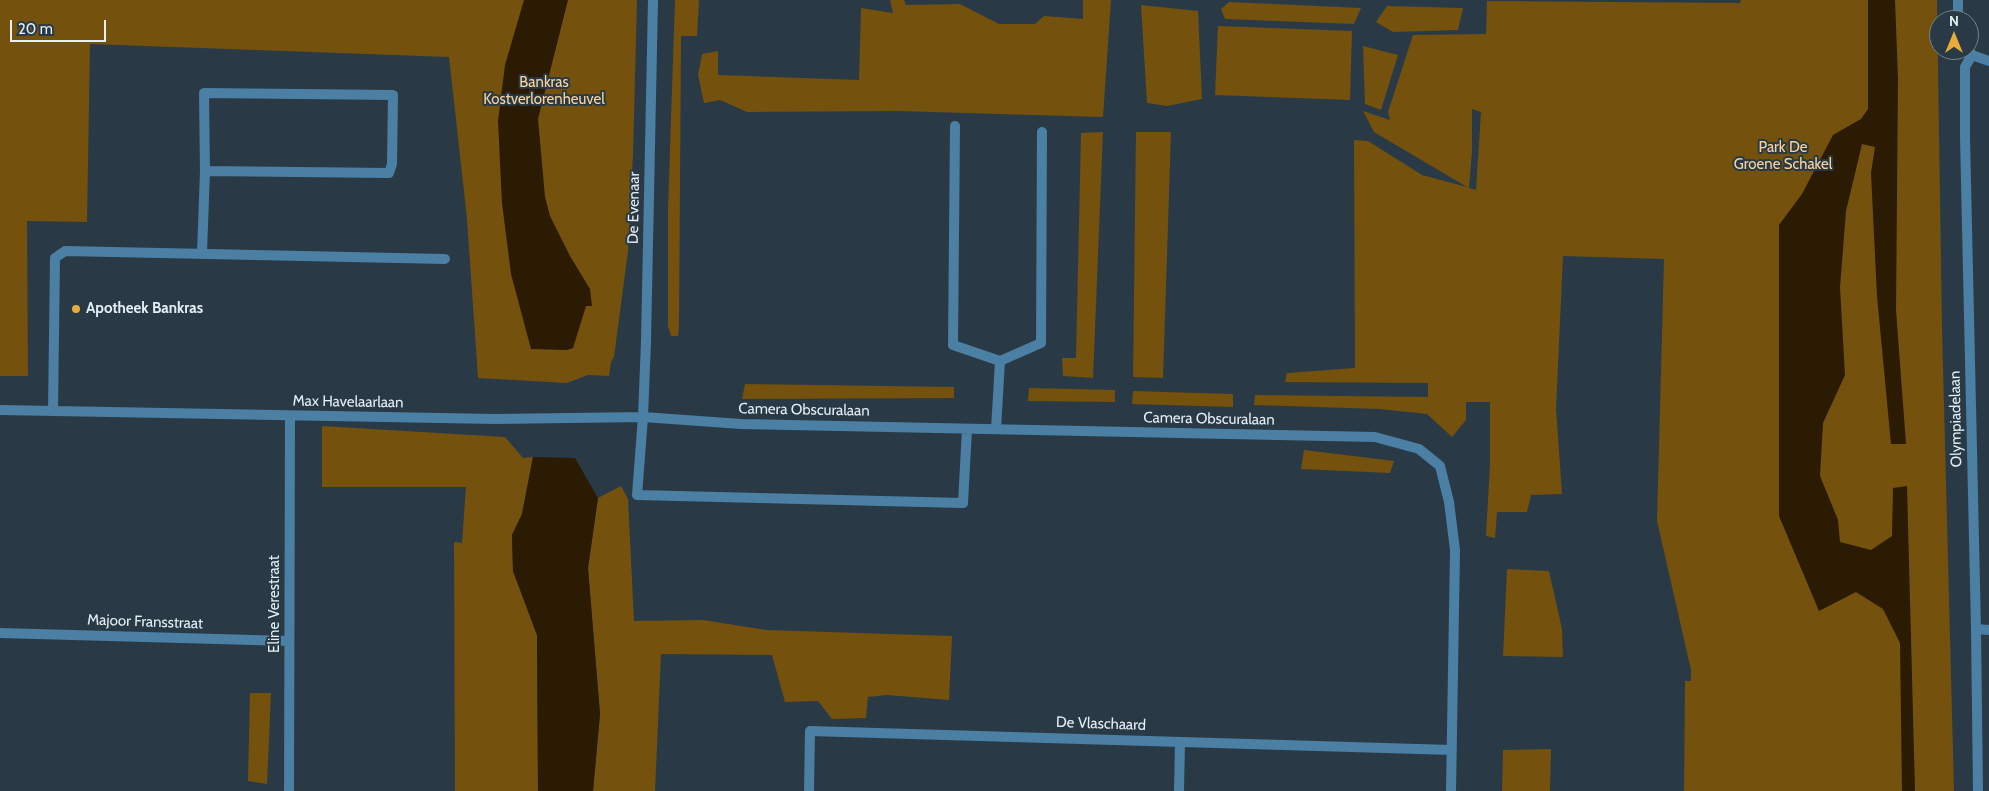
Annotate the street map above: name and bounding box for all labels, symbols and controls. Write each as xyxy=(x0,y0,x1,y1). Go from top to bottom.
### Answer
scale bar xyxy=(12,10,109,42)
north arrow xyxy=(1929,10,1979,60)
text: N xyxy=(1949,12,1959,30)
text: 20 m xyxy=(18,20,53,38)
park label: Bankras Kostverlorenheuvel xyxy=(483,74,605,109)
park label: Park De Groene Schakel xyxy=(1734,139,1832,174)
street label: De Evenaar xyxy=(624,172,644,244)
place label: Apotheek Bankras xyxy=(86,300,203,318)
marker: Apotheek Bankras xyxy=(70,303,82,315)
street label: Olympiadelaan xyxy=(1946,371,1966,467)
street label: Max Havelaarlaan xyxy=(292,392,404,412)
street label: Camera Obscuralaan xyxy=(738,400,870,420)
street label: Camera Obscuralaan xyxy=(1143,409,1275,429)
street label: Eline Verestraat xyxy=(266,555,284,653)
street label: Majoor Fransstraat xyxy=(87,611,203,633)
street label: De Vlaschaard xyxy=(1056,713,1146,735)

